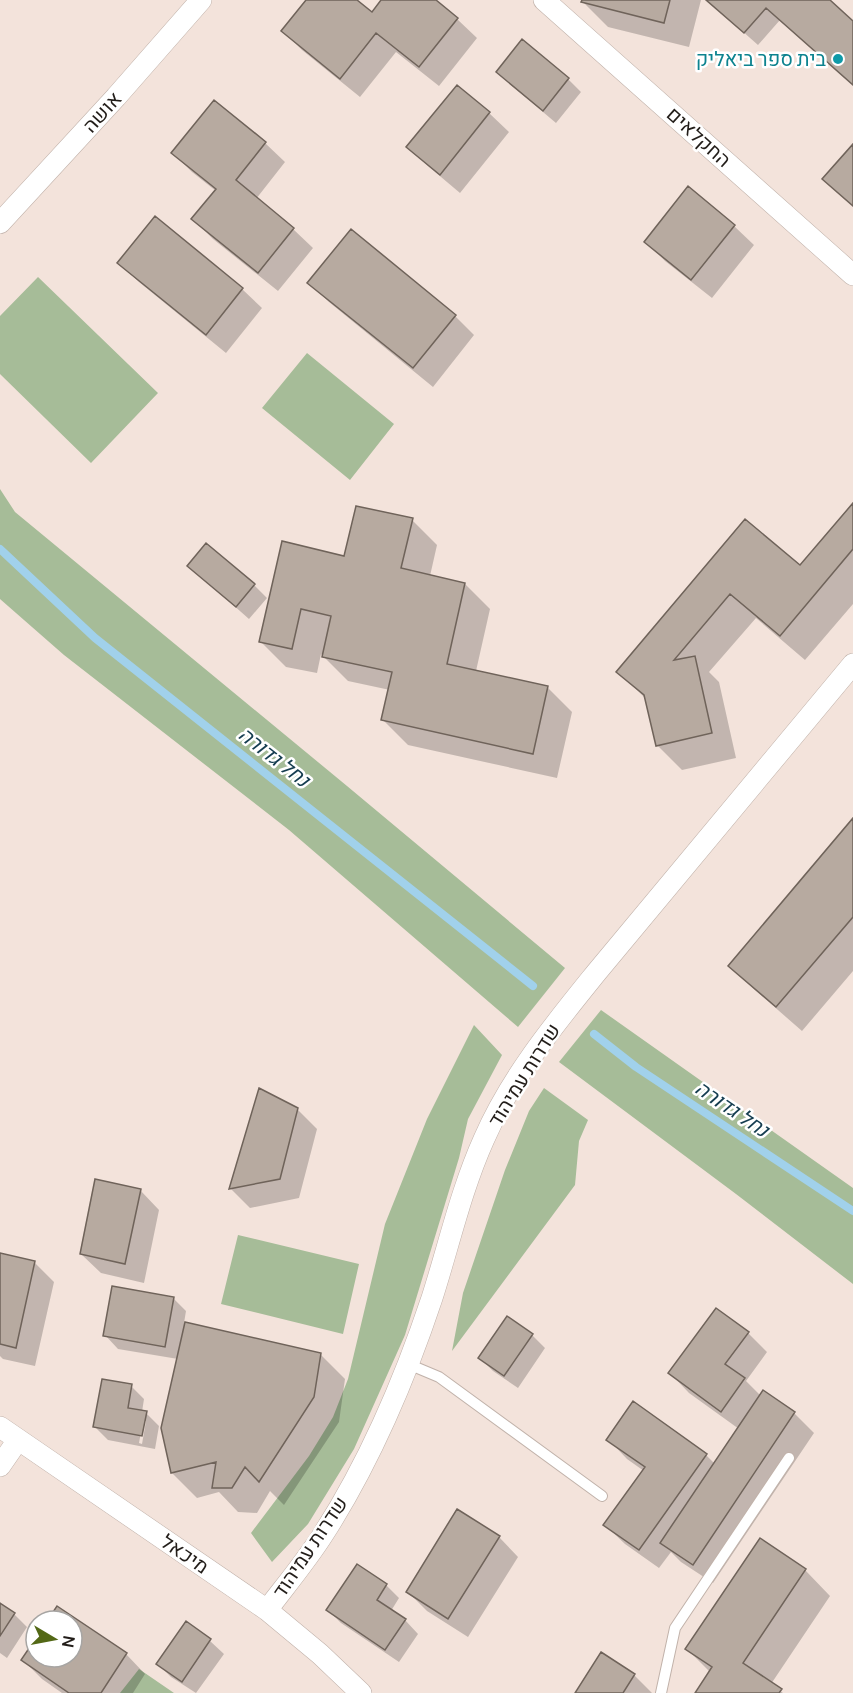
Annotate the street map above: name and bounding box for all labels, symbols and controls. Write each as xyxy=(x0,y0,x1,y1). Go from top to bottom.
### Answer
place label: בית ספר ביאליק xyxy=(696,45,826,72)
marker: בית ספר ביאליק xyxy=(831,52,845,66)
street label: אושה xyxy=(76,85,127,138)
street label: החקלאים xyxy=(661,100,737,173)
water label: נחל גדורה xyxy=(233,720,317,794)
street label: שדרות עמיהוד xyxy=(481,1018,566,1131)
water label: נחל גדורה xyxy=(690,1073,776,1144)
street label: שדרות עמיהוד xyxy=(266,1491,353,1603)
street label: מיכאל xyxy=(156,1528,215,1579)
north arrow xyxy=(24,1609,84,1669)
text: N xyxy=(57,1634,81,1649)

